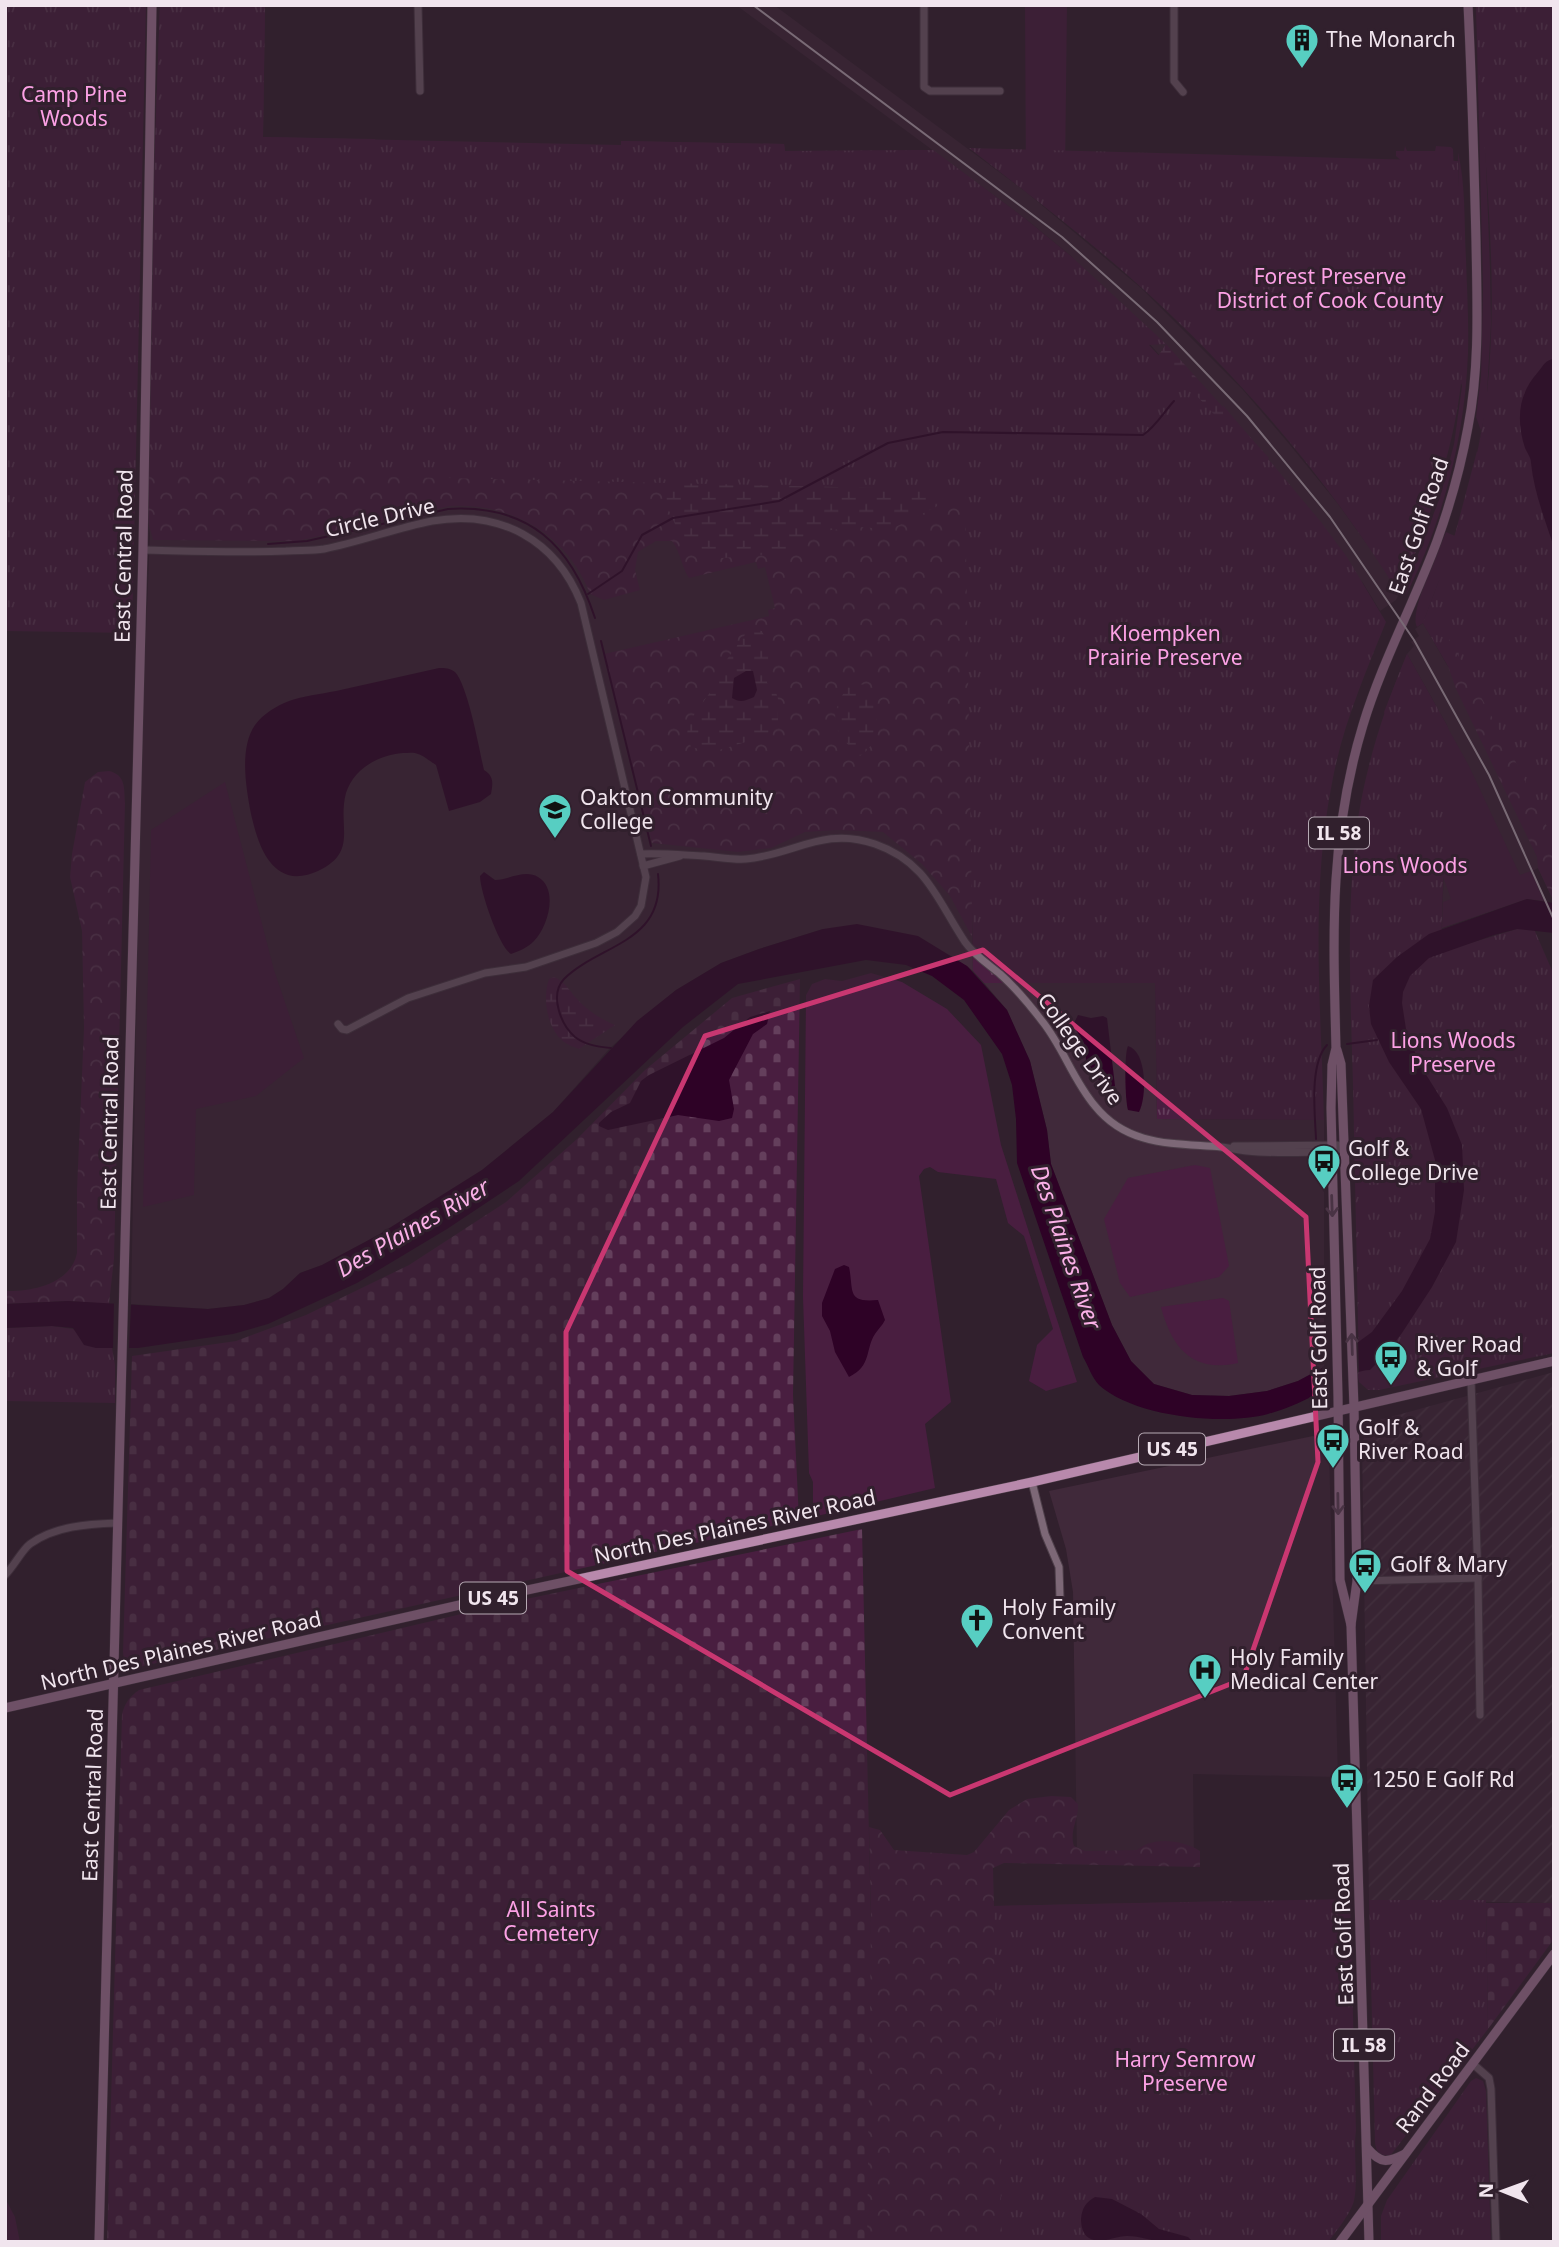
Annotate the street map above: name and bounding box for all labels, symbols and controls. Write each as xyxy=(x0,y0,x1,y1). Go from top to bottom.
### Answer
building icon: The Monarch xyxy=(1283,21,1321,70)
place label: The Monarch xyxy=(1326,25,1456,53)
park label: Camp Pine Woods xyxy=(21,80,127,132)
park label: Forest Preserve District of Cook County xyxy=(1217,262,1444,314)
street label: East Golf Road xyxy=(1382,453,1455,598)
street label: East Central Road xyxy=(107,469,139,643)
street label: Circle Drive xyxy=(322,491,437,543)
park label: Kloempken Prairie Preserve xyxy=(1087,619,1243,671)
place label: Oakton Community College xyxy=(580,783,773,835)
school or university icon: Oakton Community College xyxy=(536,791,574,840)
road number: IL 58 xyxy=(1309,818,1369,848)
park label: Lions Woods xyxy=(1342,851,1468,879)
street label: College Drive xyxy=(1032,987,1130,1110)
park label: Lions Woods Preserve xyxy=(1390,1026,1516,1078)
street label: East Central Road xyxy=(93,1036,125,1210)
place label: Golf & College Drive xyxy=(1348,1134,1479,1186)
bus stop icon: Golf & College Drive xyxy=(1305,1142,1343,1191)
water label: Des Plaines River xyxy=(1024,1160,1110,1334)
water label: Des Plaines River xyxy=(330,1170,496,1284)
one-way arrow xyxy=(1326,1195,1339,1218)
street label: East Golf Road xyxy=(1303,1266,1333,1410)
place label: River Road & Golf xyxy=(1416,1330,1522,1382)
one-way arrow xyxy=(1345,1333,1359,1356)
bus stop icon: River Road & Golf xyxy=(1372,1338,1410,1387)
place label: Golf & River Road xyxy=(1358,1413,1464,1465)
bus stop icon: Golf & River Road xyxy=(1314,1421,1352,1470)
road number: US 45 xyxy=(1139,1434,1205,1464)
street label: North Des Plaines River Road xyxy=(591,1482,878,1570)
one-way arrow xyxy=(1332,1492,1345,1515)
bus stop icon: Golf & Mary xyxy=(1346,1546,1384,1595)
place label: Golf & Mary xyxy=(1390,1550,1507,1578)
road number: US 45 xyxy=(460,1582,526,1614)
place label: Holy Family Convent xyxy=(1002,1593,1116,1645)
church icon: Holy Family Convent xyxy=(958,1601,996,1650)
street label: North Des Plaines River Road xyxy=(38,1604,324,1696)
place label: Holy Family Medical Center xyxy=(1230,1643,1378,1695)
hospital icon: Holy Family Medical Center xyxy=(1186,1651,1224,1700)
street label: East Central Road xyxy=(75,1708,109,1882)
bus stop icon: 1250 E Golf Rd xyxy=(1328,1761,1366,1810)
place label: 1250 E Golf Rd xyxy=(1372,1765,1515,1793)
street label: East Golf Road xyxy=(1327,1862,1359,2006)
park label: All Saints Cemetery xyxy=(503,1895,599,1947)
road number: IL 58 xyxy=(1334,2030,1394,2060)
street label: Rand Road xyxy=(1389,2036,1475,2138)
park label: Harry Semrow Preserve xyxy=(1115,2045,1256,2097)
north arrow xyxy=(1468,2156,1538,2226)
text: N xyxy=(1473,2183,1499,2199)

